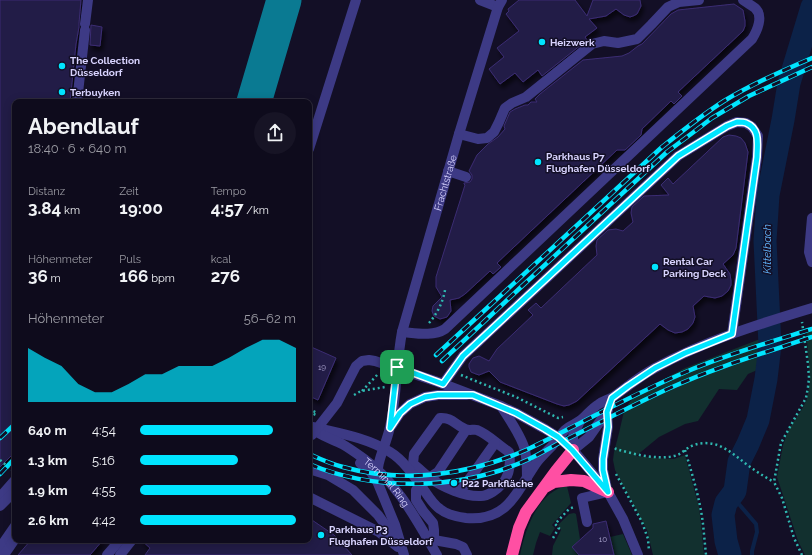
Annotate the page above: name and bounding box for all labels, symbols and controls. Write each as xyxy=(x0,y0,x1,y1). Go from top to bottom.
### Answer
marker: Heizwerk xyxy=(537,37,547,47)
place label: Heizwerk xyxy=(550,37,595,48)
place label: The Collection Düsseldorf xyxy=(70,55,140,78)
marker: The Collection Düsseldorf xyxy=(57,61,67,71)
marker: Terbuyken xyxy=(57,87,67,97)
place label: Terbuyken xyxy=(70,87,120,98)
button: share xyxy=(254,112,296,154)
text: Abendlauf xyxy=(28,113,139,139)
text: 18:40 · 6 × 640 m xyxy=(28,141,126,156)
place label: Parkhaus P7 Flughafen Düsseldorf xyxy=(546,151,650,174)
street label: Frachtstraße xyxy=(432,153,459,212)
marker: Parkhaus P7 Flughafen Düsseldorf xyxy=(533,157,543,167)
text: Distanz xyxy=(28,185,65,198)
text: Zeit xyxy=(119,185,139,198)
text: Tempo xyxy=(211,185,246,198)
text: 3.84 xyxy=(28,198,61,218)
text: 19:00 xyxy=(119,198,163,218)
text: 4:57 xyxy=(211,198,244,218)
text: km xyxy=(61,204,80,217)
text: /km xyxy=(244,204,269,217)
water label: Kittelbach xyxy=(761,224,774,274)
text: Höhenmeter xyxy=(28,253,92,266)
text: Puls xyxy=(119,253,141,266)
text: kcal xyxy=(211,253,231,266)
place label: Rental Car Parking Deck xyxy=(663,256,726,279)
marker: Rental Car Parking Deck xyxy=(650,262,660,272)
text: 36 xyxy=(28,266,48,286)
text: 166 xyxy=(119,266,148,286)
text: 276 xyxy=(211,266,240,286)
text: m xyxy=(48,272,61,285)
text: bpm xyxy=(148,272,175,285)
text: Höhenmeter xyxy=(28,311,104,326)
text: 56–62 m xyxy=(244,311,296,326)
pin xyxy=(380,350,414,384)
icon: arrive xyxy=(386,356,408,378)
house number: 19 xyxy=(318,362,326,372)
text: 640 m xyxy=(28,423,67,438)
text: 4:54 xyxy=(92,423,116,438)
text: 1.3 km xyxy=(28,453,67,468)
text: 5:16 xyxy=(92,453,115,468)
street label: Terminal Ring xyxy=(362,456,411,509)
marker: P22 Parkfläche xyxy=(449,478,459,488)
place label: P22 Parkfläche xyxy=(462,478,533,489)
text: 1.9 km xyxy=(28,483,67,498)
text: 4:55 xyxy=(92,483,116,498)
text: 2.6 km xyxy=(28,513,69,528)
text: 4:42 xyxy=(92,513,115,528)
place label: Parkhaus P3 Flughafen Düsseldorf xyxy=(329,524,433,547)
marker: Parkhaus P3 Flughafen Düsseldorf xyxy=(316,530,326,540)
house number: 10 xyxy=(599,534,607,544)

